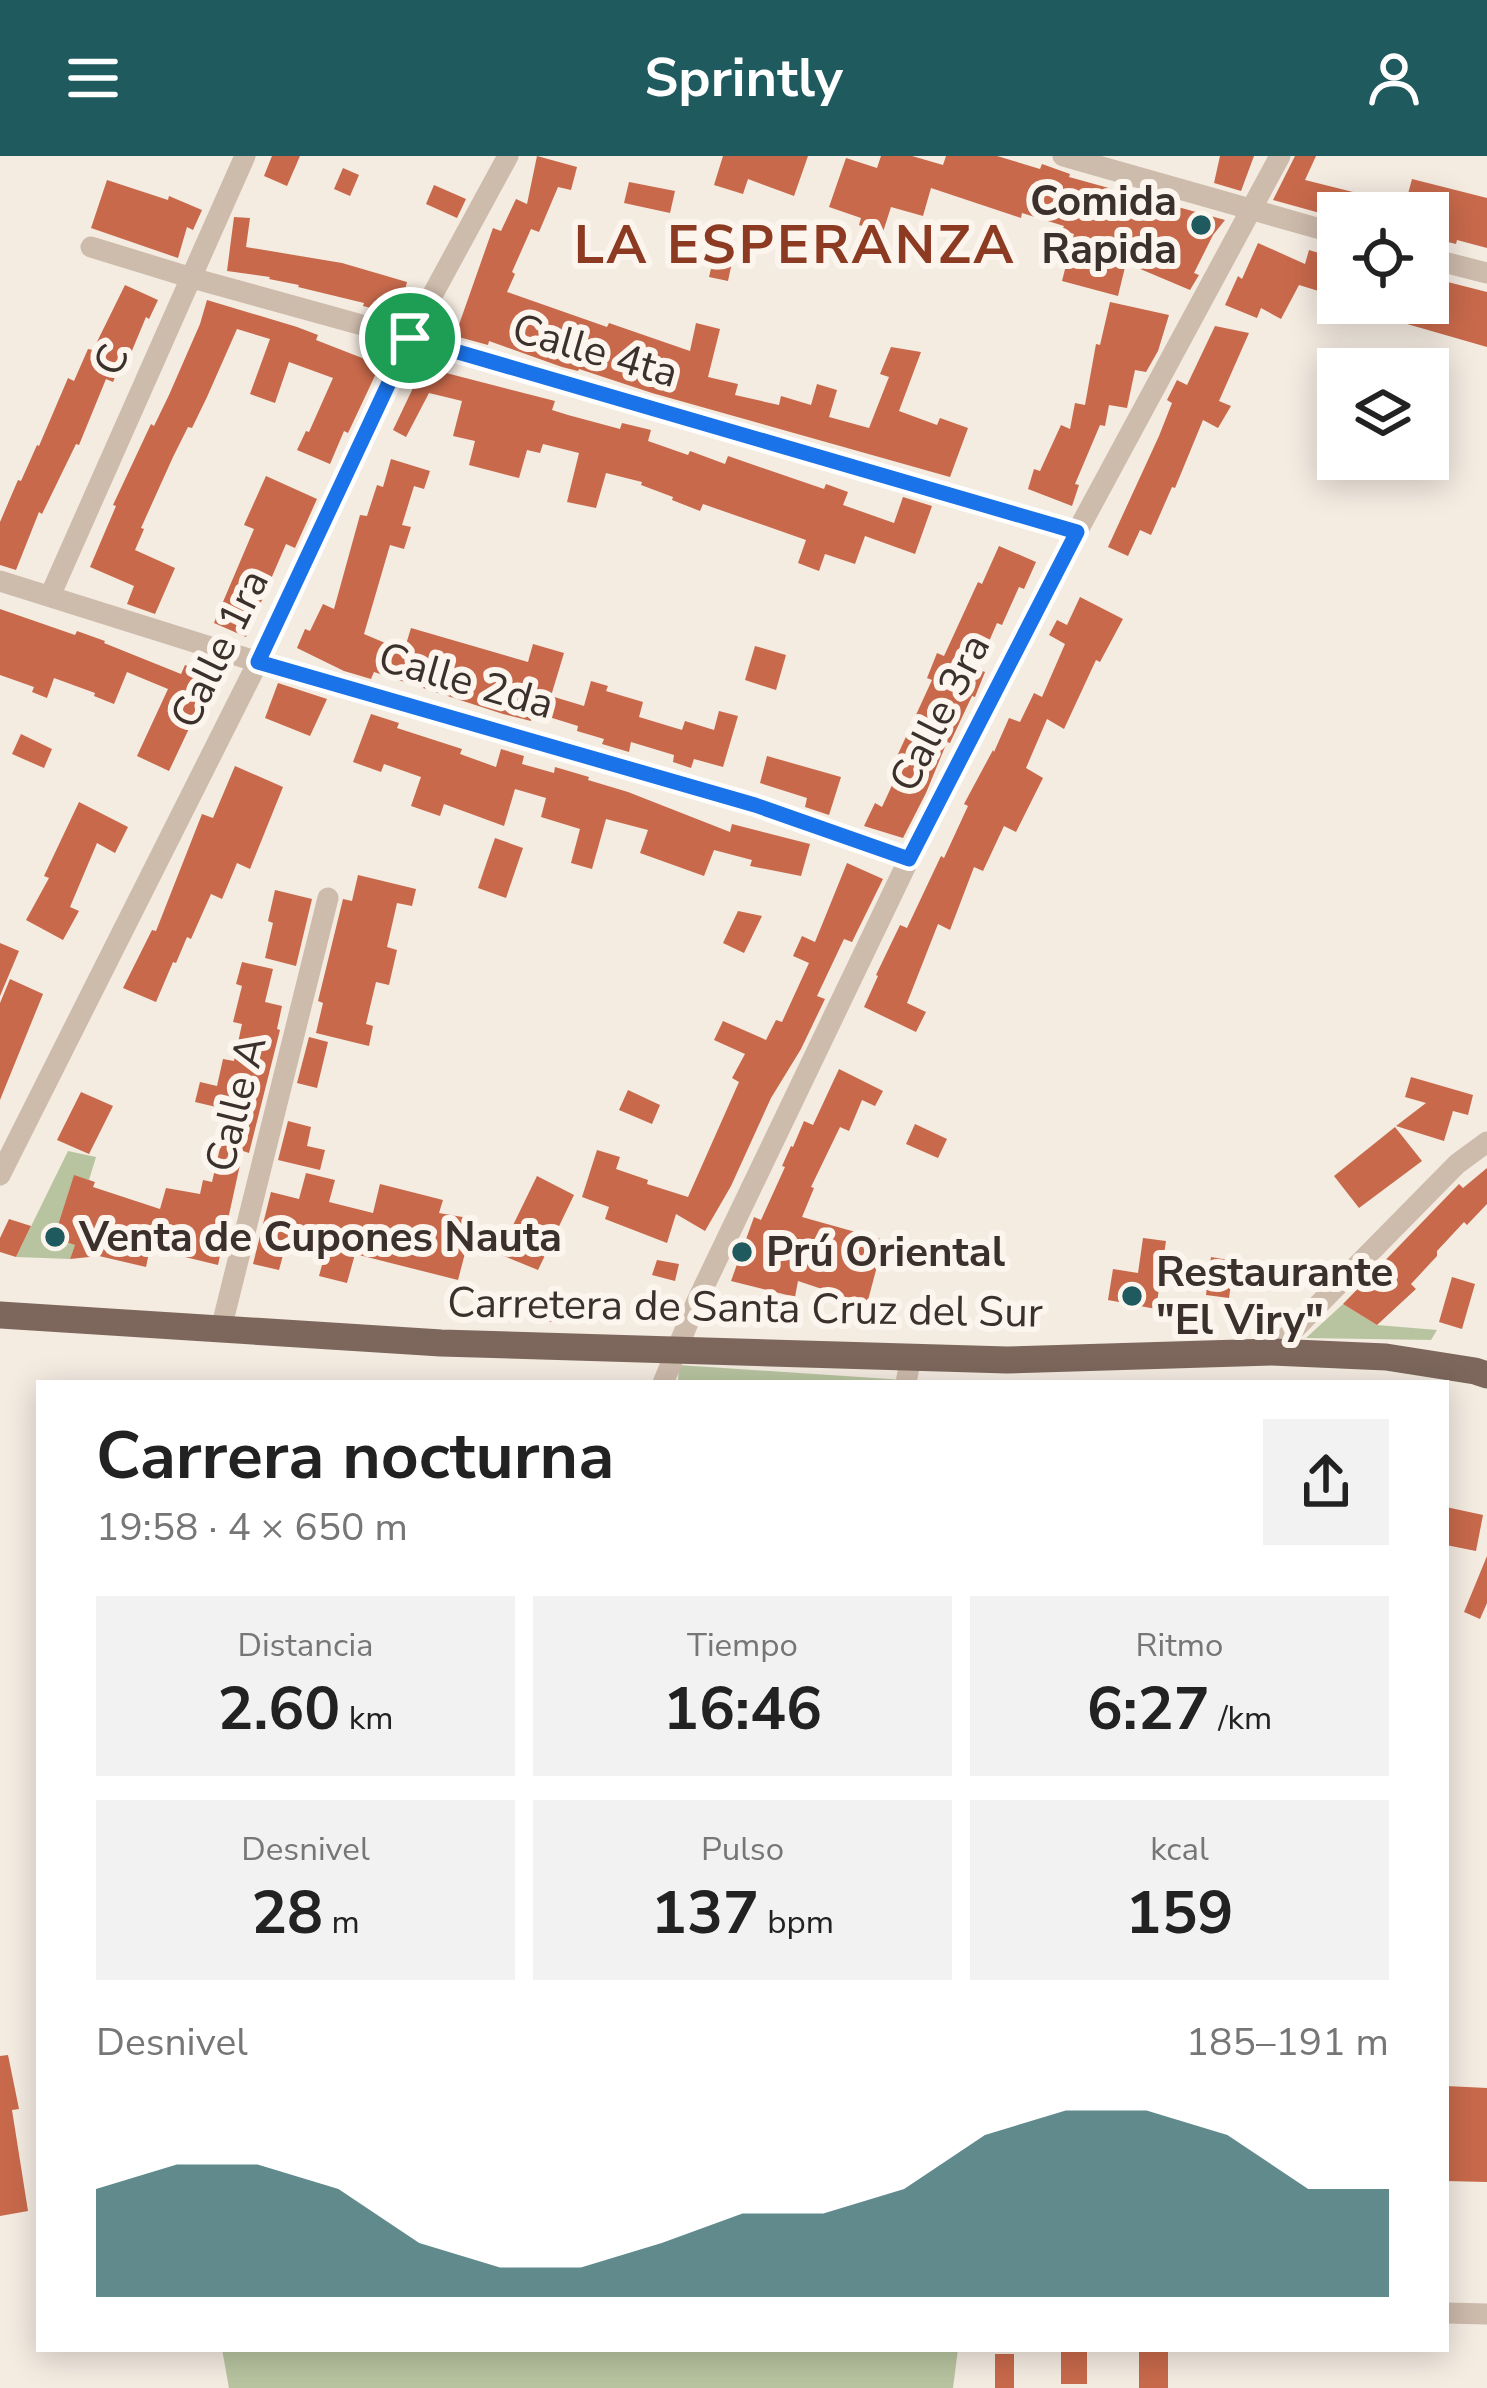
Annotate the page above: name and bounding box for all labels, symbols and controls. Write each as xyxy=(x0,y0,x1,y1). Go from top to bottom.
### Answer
text: Sprintly xyxy=(644,41,843,115)
icon: menu xyxy=(60,45,126,111)
icon: person xyxy=(1361,45,1427,111)
place label: Comida Rapida xyxy=(1030,173,1177,278)
map controls xyxy=(1317,192,1449,480)
button: locate xyxy=(1317,192,1449,324)
district label: LA ESPERANZA xyxy=(574,208,1016,282)
marker: Comida Rapida xyxy=(1188,212,1214,238)
pin xyxy=(359,287,461,389)
street label: Calle 4ta xyxy=(506,300,684,402)
icon: arrive xyxy=(377,305,443,371)
street label: C xyxy=(80,335,144,385)
button: layers xyxy=(1317,348,1449,480)
street label: Calle 1ra xyxy=(157,560,283,738)
street label: Calle 3ra xyxy=(876,624,1004,802)
street label: Calle 2da xyxy=(372,629,560,733)
street label: Calle A xyxy=(192,1030,280,1178)
place label: Venta de Cupones Nauta xyxy=(78,1209,562,1266)
marker: Venta de Cupones Nauta xyxy=(42,1224,68,1250)
place label: Prú Oriental xyxy=(766,1224,1005,1281)
marker: Prú Oriental xyxy=(729,1239,755,1265)
place label: Restaurante "El Viry" xyxy=(1156,1244,1393,1349)
street label: Carretera de Santa Cruz del Sur xyxy=(447,1274,1043,1342)
marker: Restaurante "El Viry" xyxy=(1119,1283,1145,1309)
text: Carrera nocturna xyxy=(96,1411,614,1501)
button: share xyxy=(1263,1419,1389,1545)
text: 19:58 · 4 × 650 m xyxy=(96,1501,408,1554)
text: Distancia xyxy=(237,1623,374,1668)
text: Tiempo xyxy=(687,1623,798,1668)
text: Ritmo xyxy=(1136,1623,1223,1668)
text: 2.60 xyxy=(217,1668,340,1750)
text: 16:46 xyxy=(663,1668,822,1750)
text: 6:27 xyxy=(1087,1668,1210,1750)
text: km xyxy=(340,1696,394,1741)
text: /km xyxy=(1210,1696,1272,1741)
text: Desnivel xyxy=(241,1827,370,1872)
text: Pulso xyxy=(701,1827,784,1872)
text: kcal xyxy=(1150,1827,1209,1872)
text: 28 xyxy=(251,1872,323,1954)
text: 137 xyxy=(651,1872,759,1954)
text: 159 xyxy=(1126,1872,1234,1954)
text: m xyxy=(323,1900,360,1945)
text: bpm xyxy=(759,1900,834,1945)
text: Desnivel xyxy=(96,2016,248,2069)
text: 185–191 m xyxy=(1186,2016,1389,2069)

